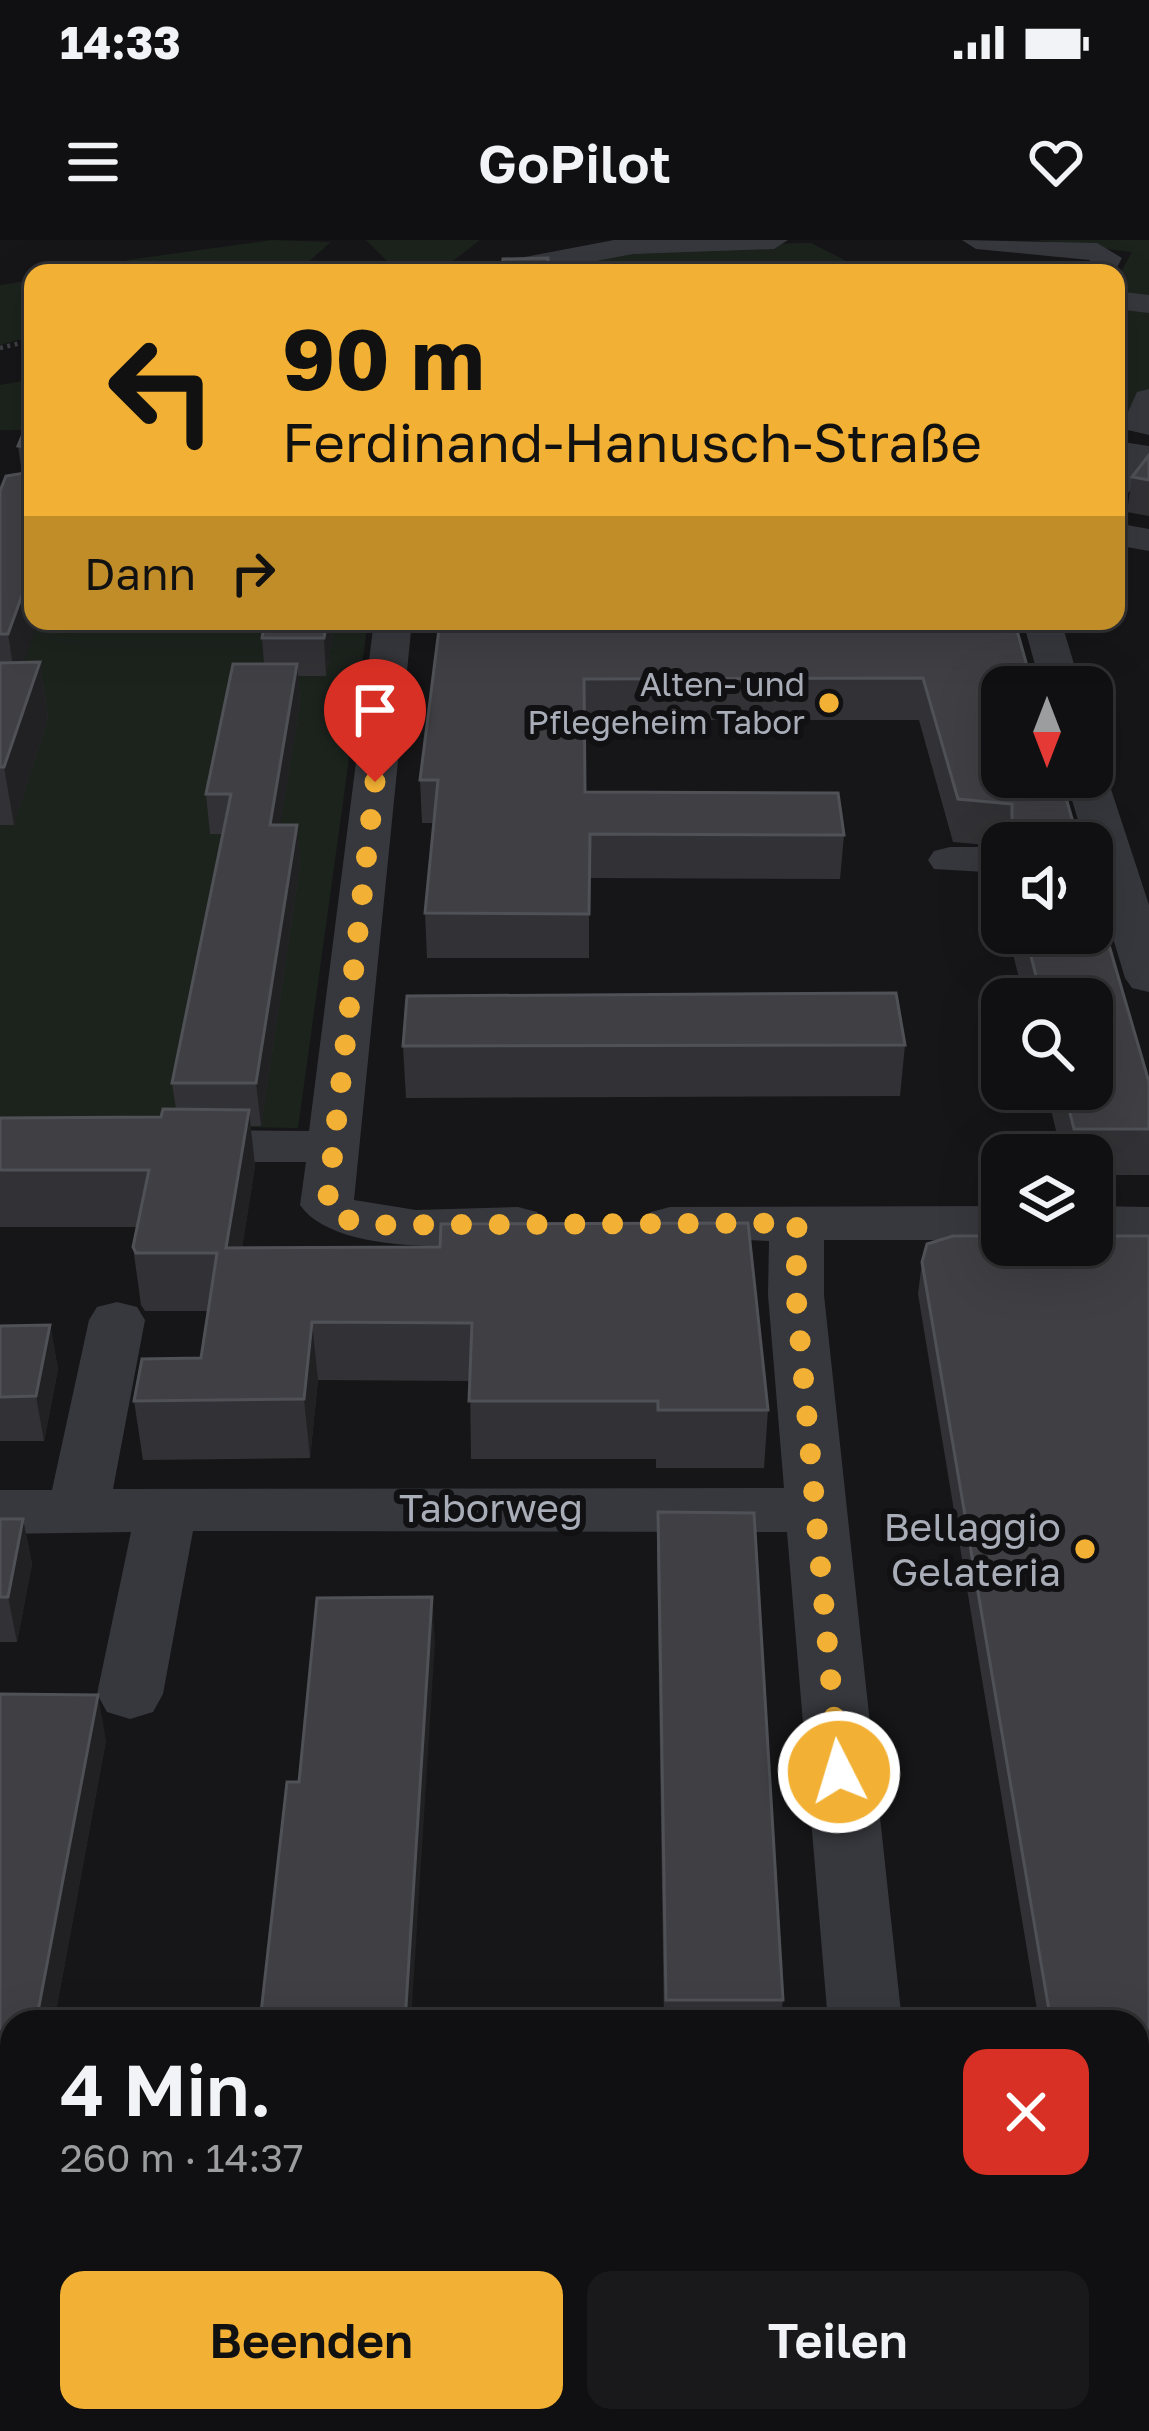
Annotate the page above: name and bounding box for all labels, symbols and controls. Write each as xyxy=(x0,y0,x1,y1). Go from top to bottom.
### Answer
text: 14:33 xyxy=(60,15,181,69)
icon: menu xyxy=(60,129,126,195)
icon: heart xyxy=(1023,129,1089,195)
text: GoPilot xyxy=(478,130,671,195)
text: 90 m xyxy=(282,308,484,408)
icon: left xyxy=(84,312,240,468)
text: Ferdinand-Hanusch-Straße xyxy=(282,409,982,474)
icon: right xyxy=(220,540,286,606)
text: Dann xyxy=(84,546,196,600)
pin xyxy=(324,659,426,782)
place label: Alten- und Pflegeheim Tabor xyxy=(527,664,805,741)
north arrow xyxy=(981,666,1113,798)
map controls xyxy=(981,666,1113,1266)
icon: arrive xyxy=(342,677,408,743)
marker: Alten- und Pflegeheim Tabor xyxy=(816,690,842,716)
button: sound xyxy=(981,822,1113,954)
button: search xyxy=(981,978,1113,1110)
button: layers xyxy=(981,1134,1113,1266)
street label: Taborweg xyxy=(399,1484,583,1531)
place label: Bellaggio Gelateria xyxy=(883,1503,1061,1595)
marker: Bellaggio Gelateria xyxy=(1072,1536,1098,1562)
position arrow xyxy=(776,1709,902,1835)
text: 4 Min. xyxy=(60,2045,272,2132)
button: close xyxy=(963,2049,1089,2175)
text: 260 m · 14:37 xyxy=(60,2134,304,2181)
button: Beenden xyxy=(60,2271,563,2409)
button: Teilen xyxy=(587,2271,1089,2409)

